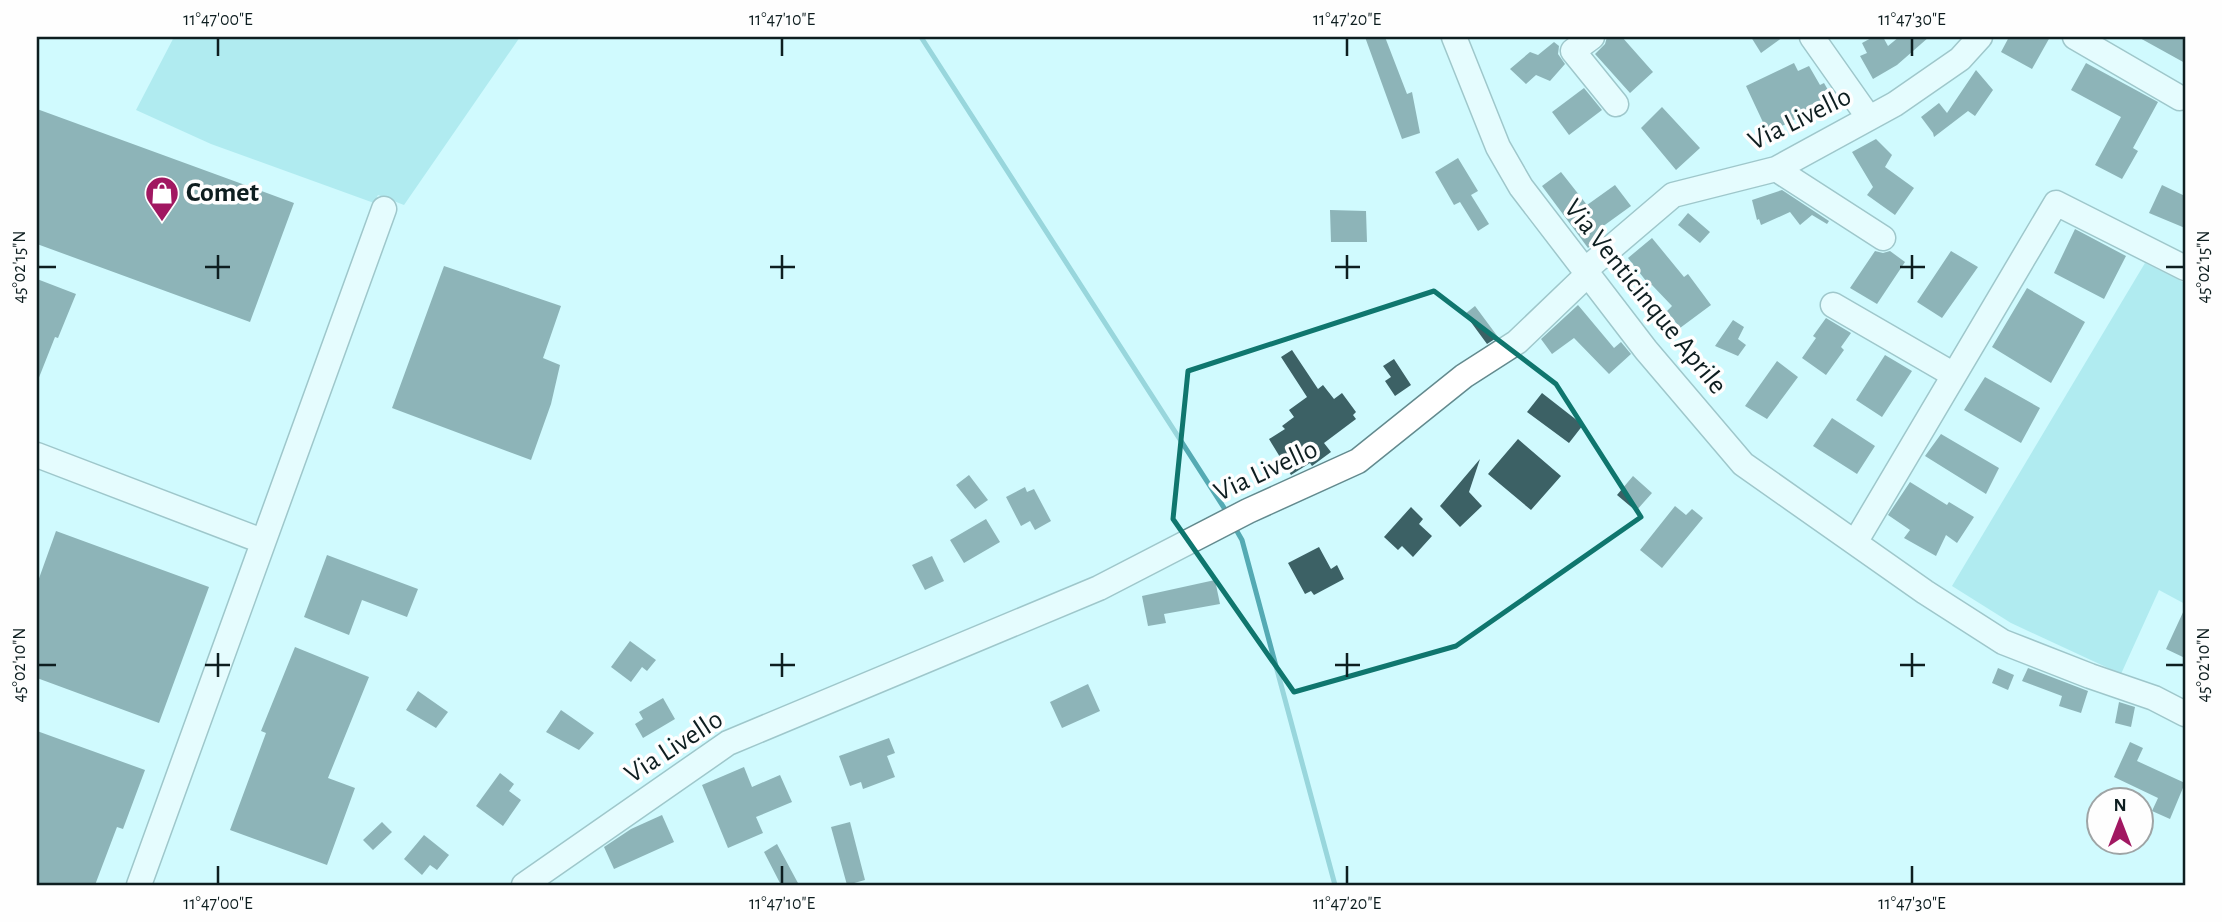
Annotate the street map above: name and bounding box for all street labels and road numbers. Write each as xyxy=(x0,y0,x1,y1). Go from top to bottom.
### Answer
street label: Via Livello xyxy=(1744,82,1856,156)
street label: Via Venticinque Aprile xyxy=(1558,195,1732,399)
street label: Via Livello xyxy=(1210,435,1322,507)
street label: Via Livello xyxy=(620,705,728,789)

